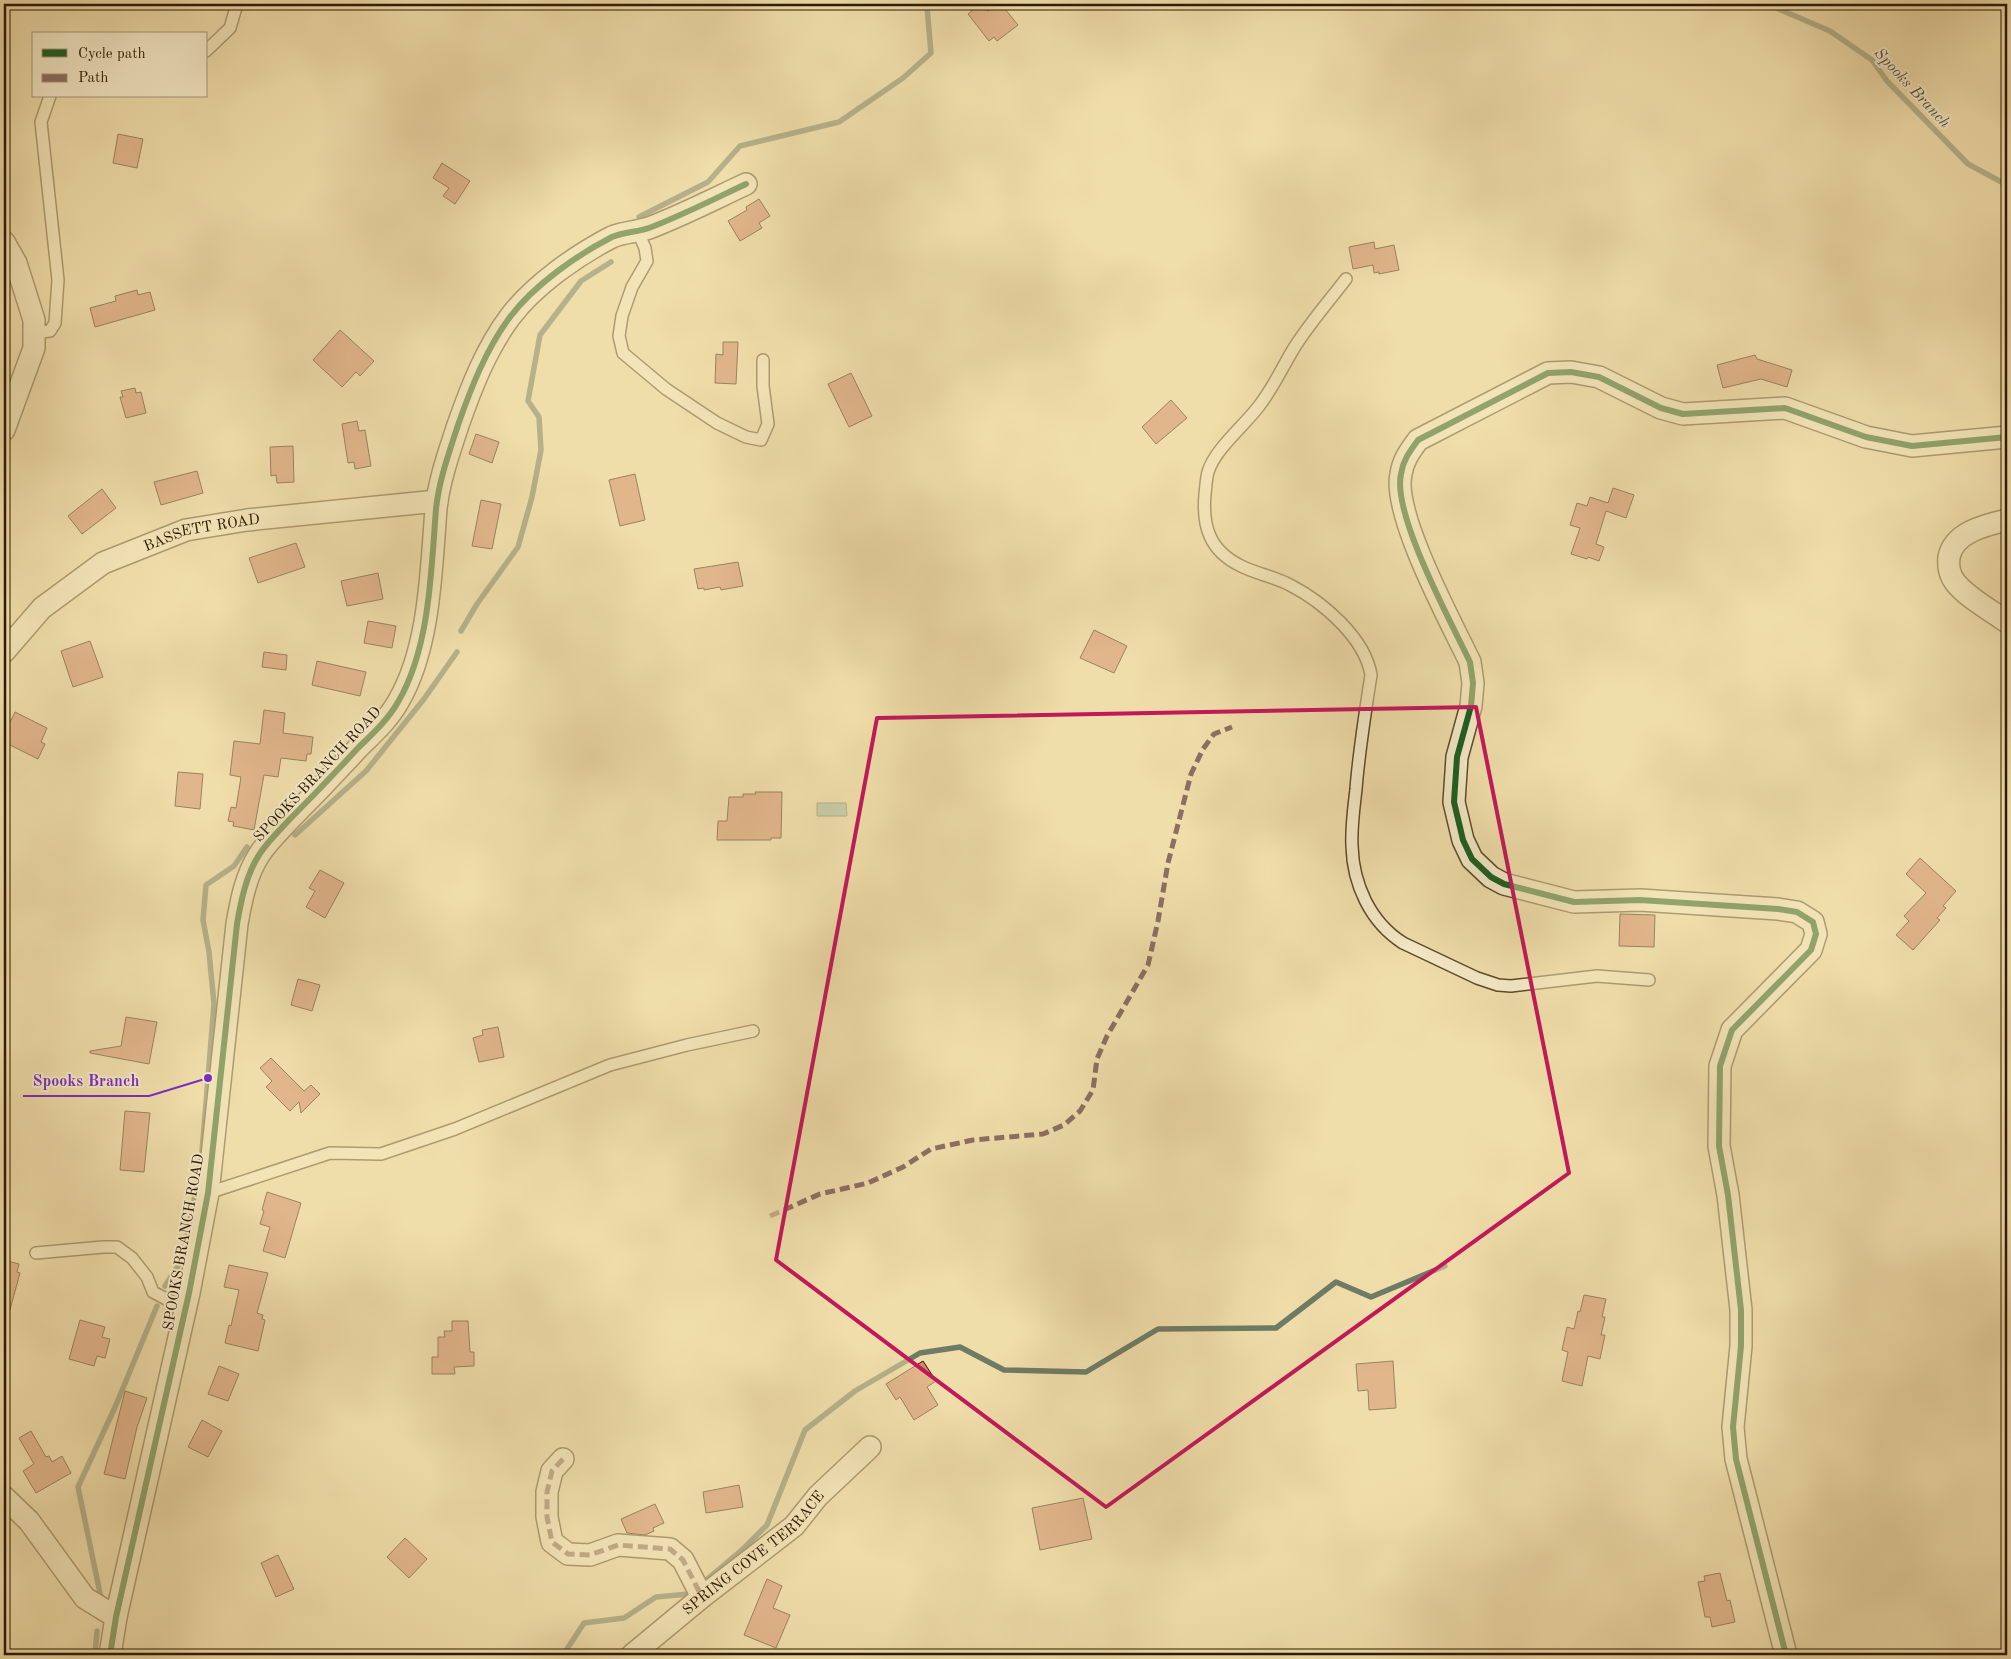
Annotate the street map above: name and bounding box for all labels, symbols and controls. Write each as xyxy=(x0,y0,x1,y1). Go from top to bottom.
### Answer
legend xyxy=(32,32,208,98)
water label: Spooks Branch xyxy=(1871,45,1953,131)
text: Cycle path xyxy=(78,47,146,62)
text: Path xyxy=(78,71,108,86)
street label: BASSETT ROAD xyxy=(142,513,260,555)
street label: SPOOKS BRANCH ROAD xyxy=(252,704,385,846)
callout: Spooks Branch xyxy=(23,1065,149,1096)
text: Spooks Branch xyxy=(33,1074,139,1090)
street label: SPOOKS BRANCH ROAD xyxy=(162,1153,207,1332)
street label: SPRING COVE TERRACE xyxy=(681,1489,828,1619)

